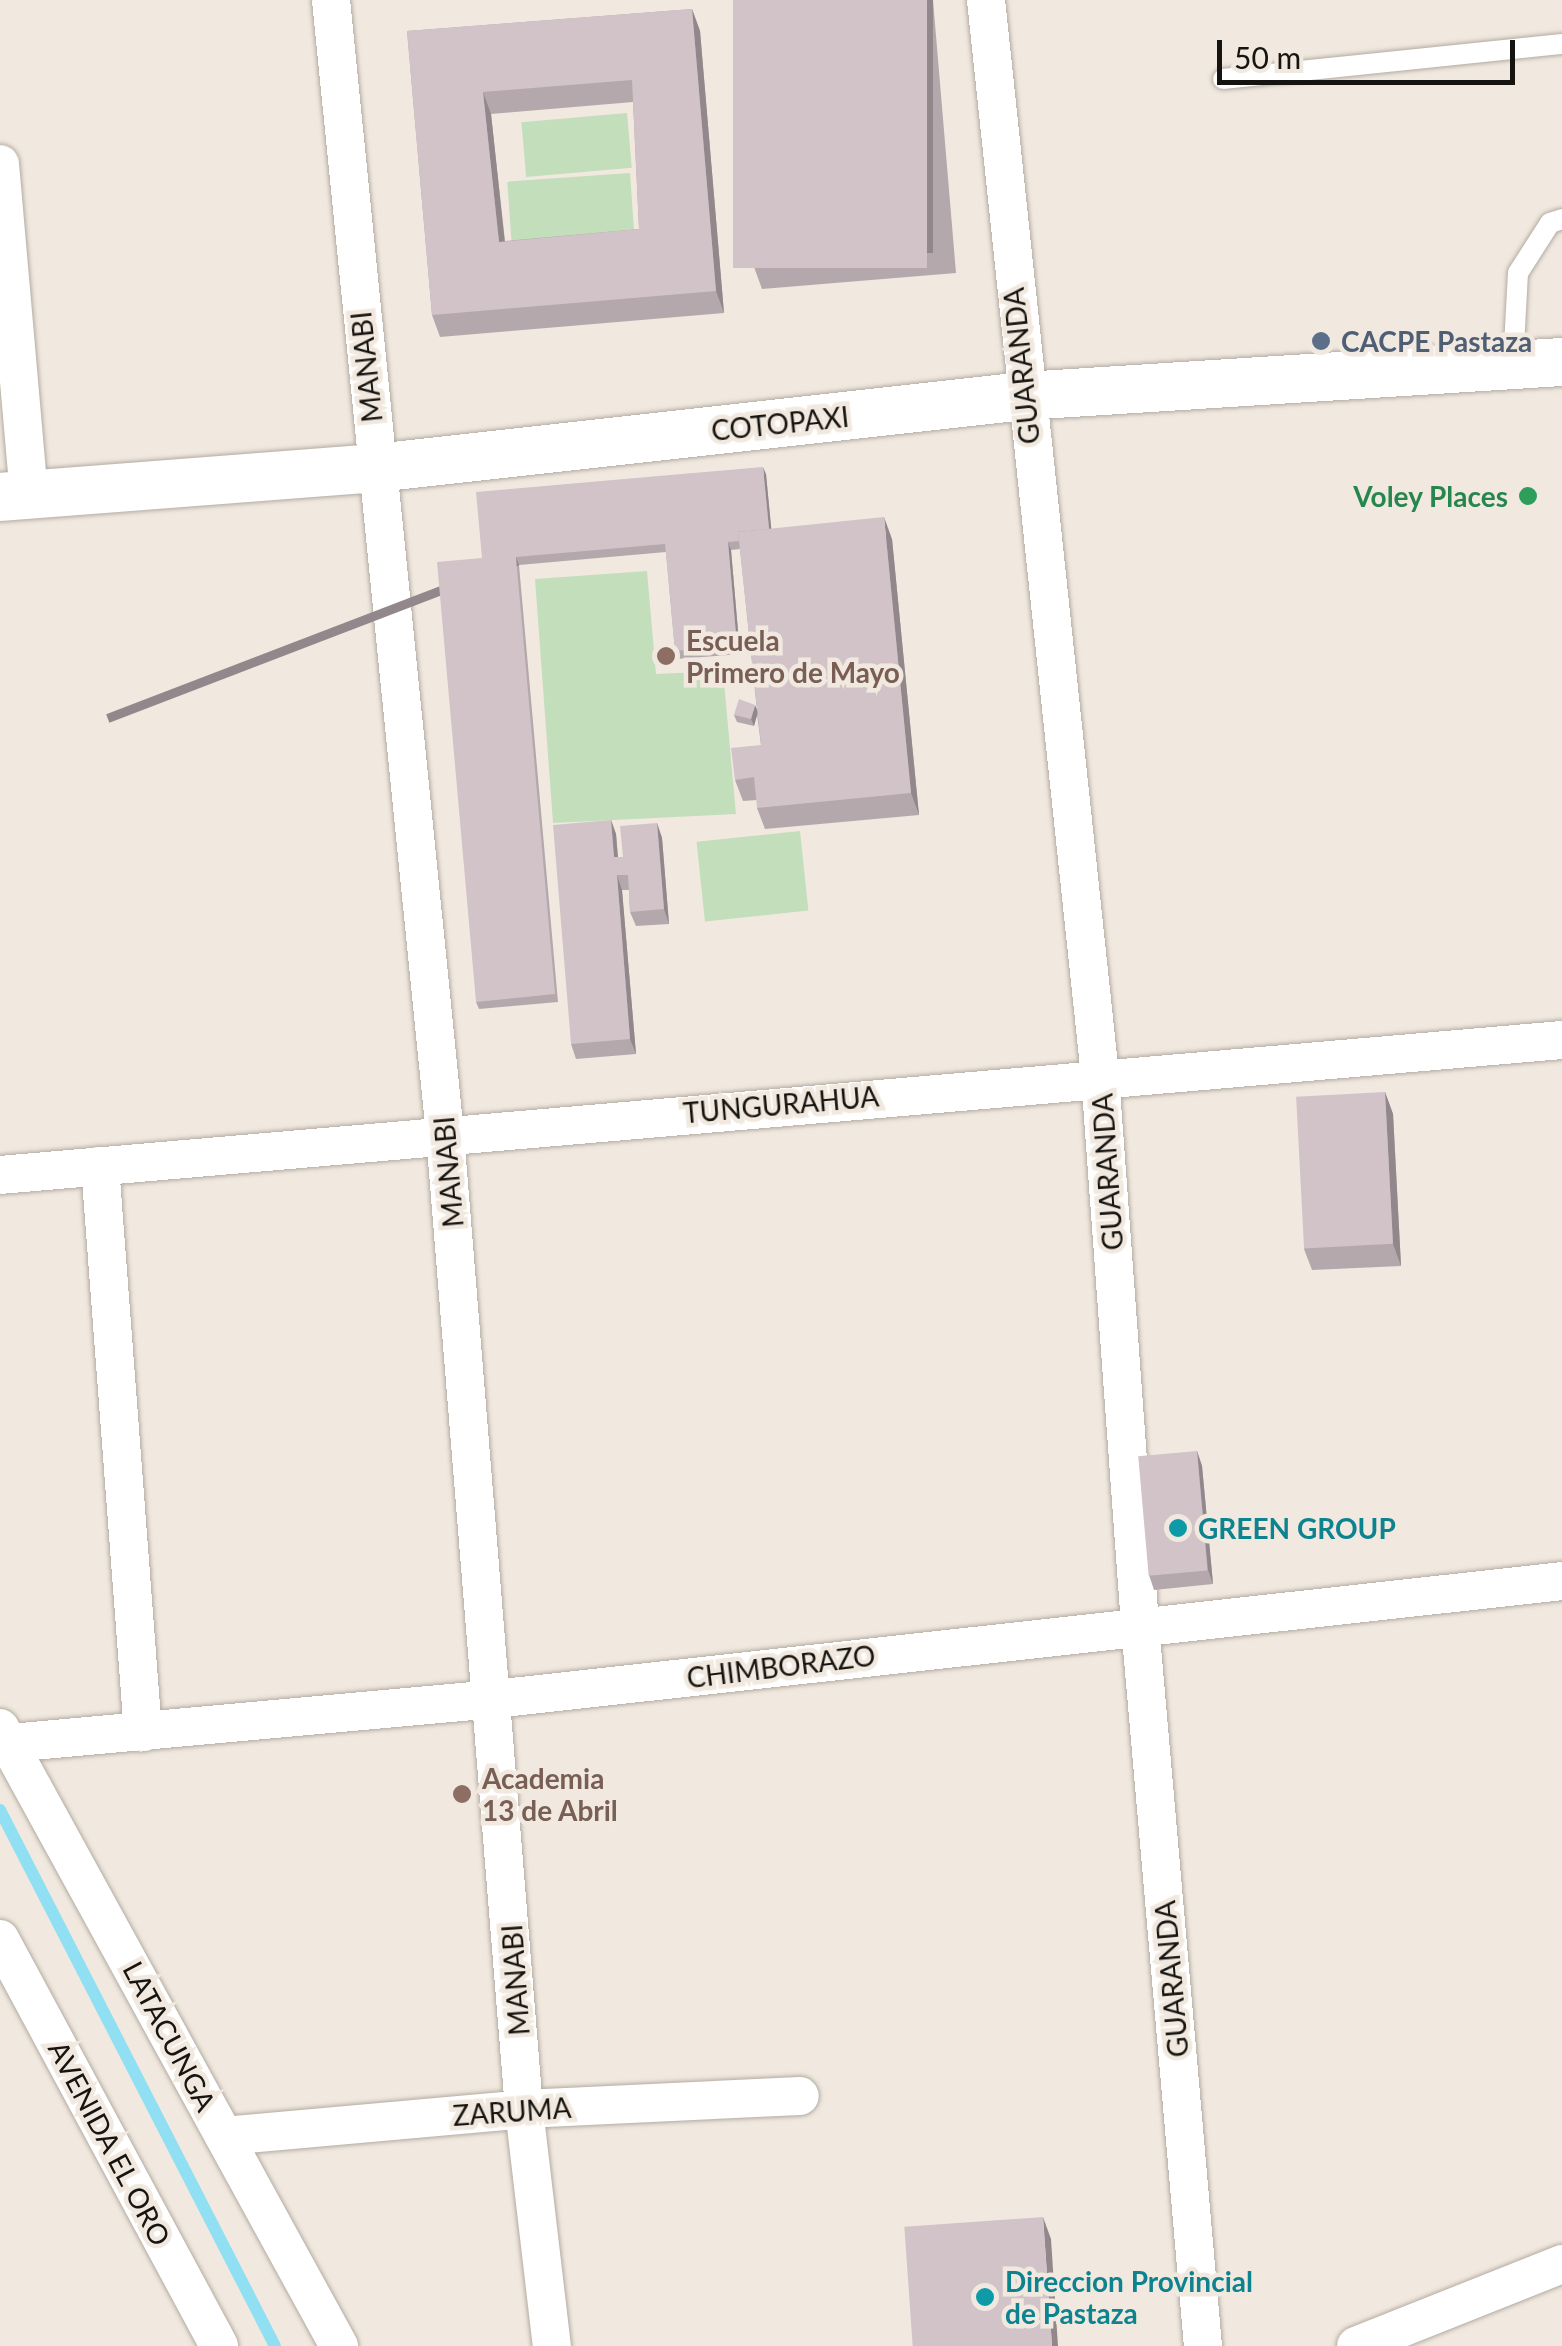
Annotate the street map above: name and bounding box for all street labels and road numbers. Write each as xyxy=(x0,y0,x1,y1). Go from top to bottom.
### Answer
street label: GUARANDA xyxy=(996,286,1046,446)
street label: MANABI xyxy=(343,310,389,424)
street label: COTOPAXI xyxy=(709,399,851,447)
street label: TUNGURAHUA xyxy=(682,1079,880,1129)
street label: GUARANDA xyxy=(1085,1092,1129,1252)
street label: MANABI xyxy=(426,1115,470,1229)
street label: CHIMBORAZO xyxy=(685,1638,877,1694)
street label: GUARANDA xyxy=(1147,1899,1195,2059)
street label: MANABI xyxy=(494,1923,536,2037)
street label: LATACUNGA xyxy=(117,1956,223,2116)
street label: AVENIDA EL ORO xyxy=(42,2034,178,2252)
street label: ZARUMA xyxy=(452,2090,572,2132)

